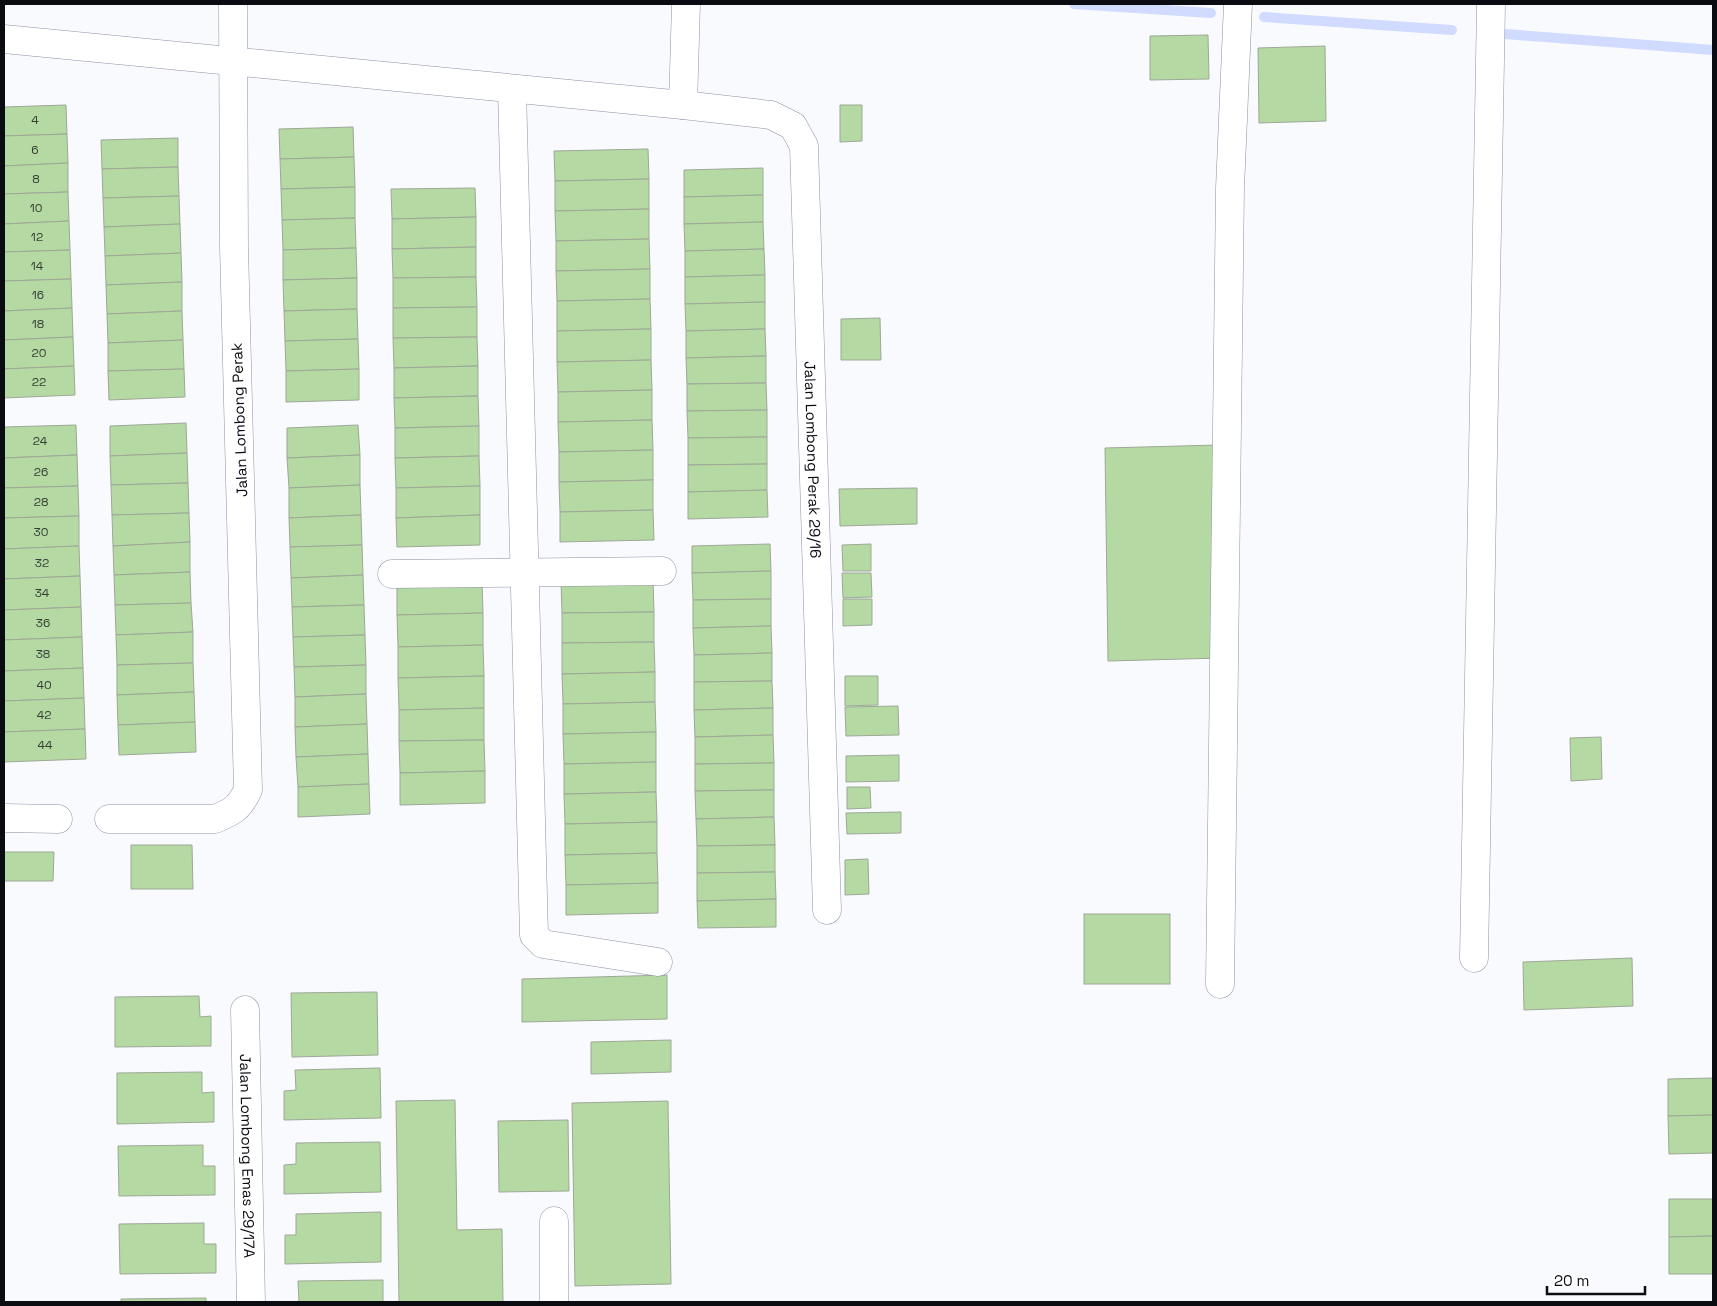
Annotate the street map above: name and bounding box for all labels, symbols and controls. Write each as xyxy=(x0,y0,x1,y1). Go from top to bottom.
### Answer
house number: 4 xyxy=(31,112,39,128)
house number: 6 xyxy=(31,142,39,158)
house number: 8 xyxy=(32,171,40,187)
house number: 10 xyxy=(30,200,42,216)
house number: 12 xyxy=(31,229,43,245)
house number: 14 xyxy=(31,258,44,274)
house number: 16 xyxy=(32,287,44,303)
house number: 18 xyxy=(32,316,44,332)
street label: Jalan Lombong Perak xyxy=(227,343,251,497)
house number: 20 xyxy=(32,345,46,361)
street label: Jalan Lombong Perak 29/16 xyxy=(801,361,826,559)
house number: 22 xyxy=(32,374,46,390)
house number: 24 xyxy=(33,433,48,449)
house number: 26 xyxy=(34,464,48,480)
house number: 28 xyxy=(34,494,48,510)
house number: 30 xyxy=(34,524,48,540)
house number: 32 xyxy=(35,555,49,571)
house number: 34 xyxy=(35,585,50,601)
house number: 36 xyxy=(36,615,50,631)
house number: 38 xyxy=(36,646,50,662)
house number: 40 xyxy=(36,677,52,693)
house number: 42 xyxy=(37,707,51,723)
house number: 44 xyxy=(37,737,53,753)
street label: Jalan Lombong Emas 29/17A xyxy=(236,1054,260,1259)
scale bar xyxy=(1547,1264,1644,1296)
text: 20 m xyxy=(1554,1271,1589,1290)

